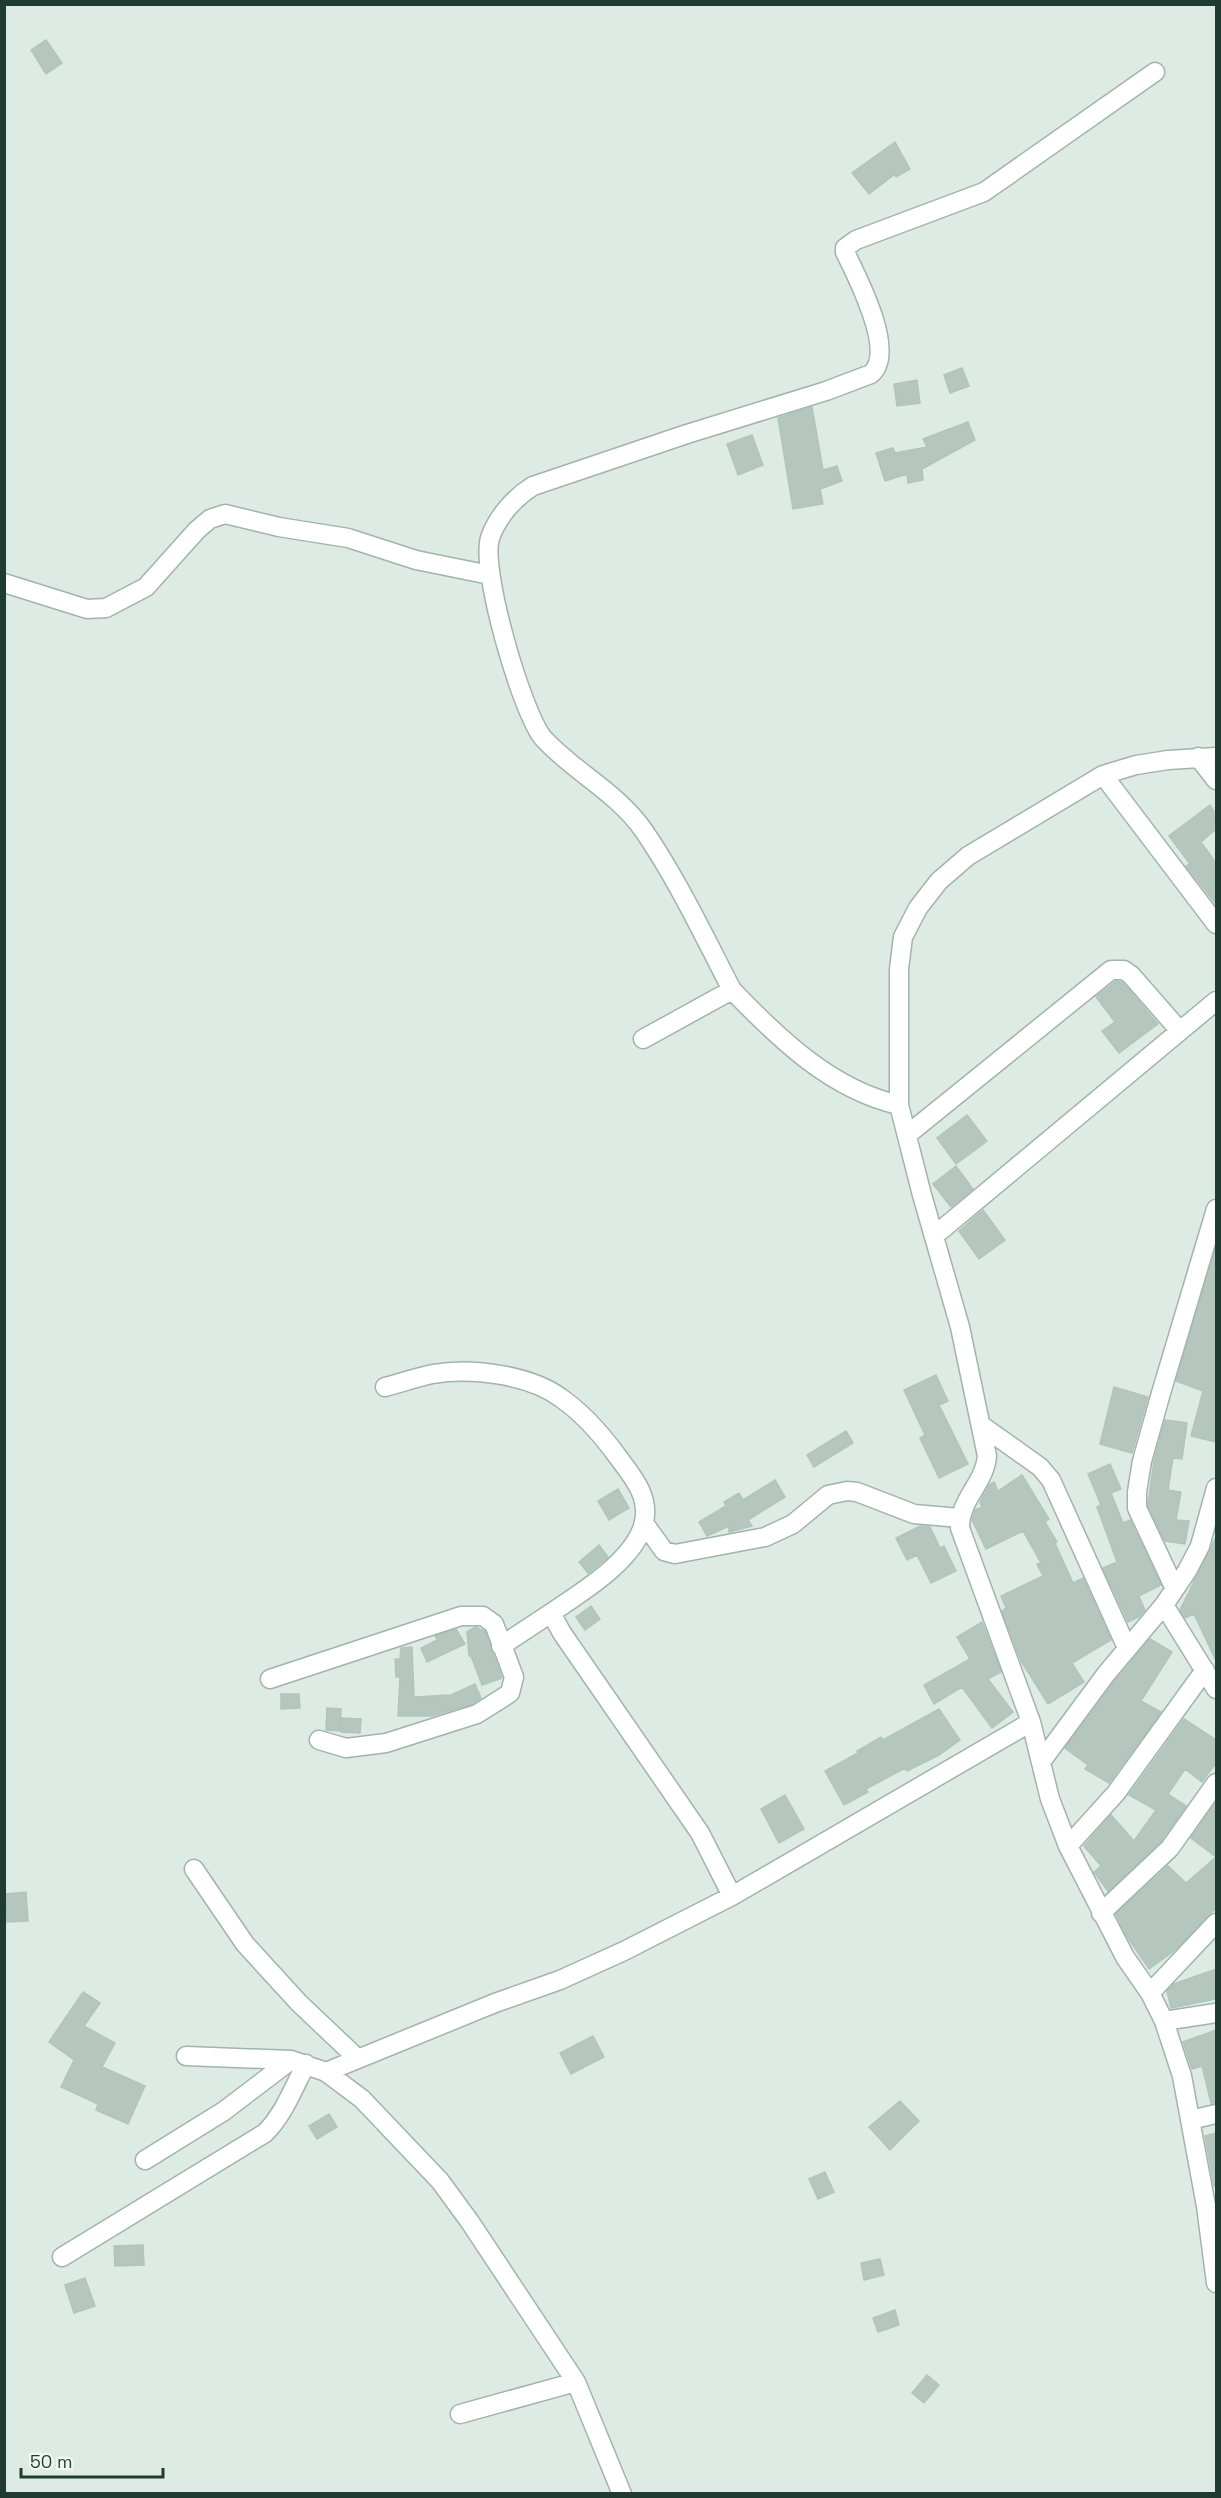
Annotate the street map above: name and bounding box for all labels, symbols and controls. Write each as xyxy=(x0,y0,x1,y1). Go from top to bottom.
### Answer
scale bar xyxy=(21,2441,164,2479)
text: 50 m xyxy=(30,2450,72,2473)

